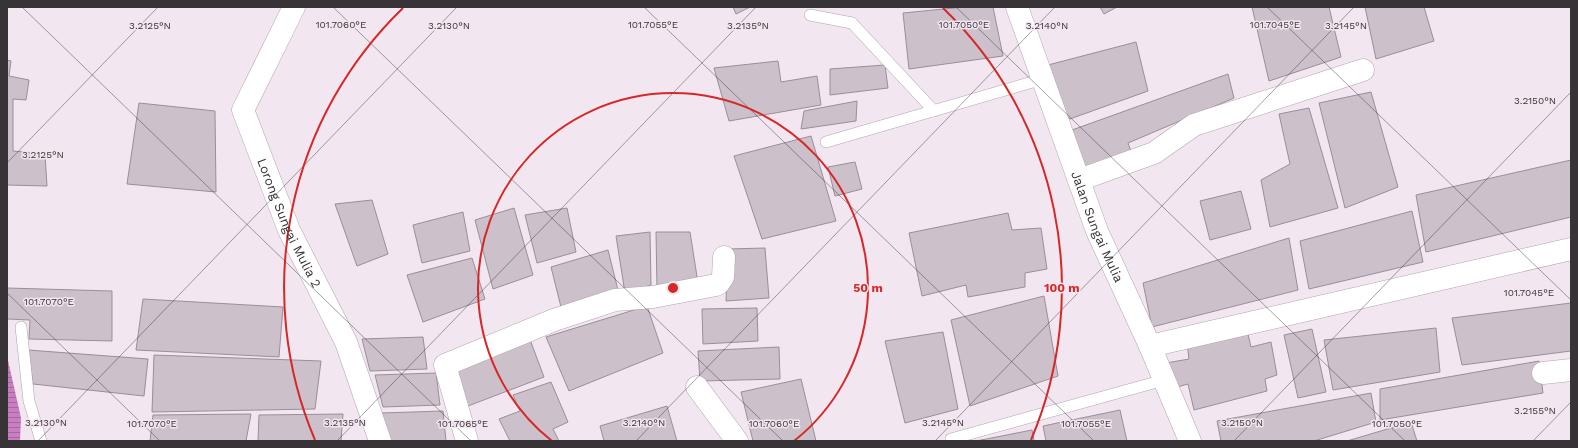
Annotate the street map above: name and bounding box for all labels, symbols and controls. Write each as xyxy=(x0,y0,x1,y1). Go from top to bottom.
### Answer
text: 101.7060°E xyxy=(316,19,366,30)
text: 101.7055°E xyxy=(628,19,678,30)
text: 101.7050°E xyxy=(939,19,989,30)
text: 101.7045°E xyxy=(1250,19,1300,30)
text: 3.2125°N xyxy=(129,20,171,31)
text: 3.2130°N xyxy=(428,20,470,31)
text: 3.2135°N xyxy=(727,20,769,31)
text: 3.2140°N xyxy=(1026,20,1068,31)
text: 3.2145°N xyxy=(1325,20,1367,31)
text: 3.2150°N xyxy=(1514,95,1556,106)
text: 3.2125°N xyxy=(22,149,64,160)
street label: Lorong Sungai Mulia 2 xyxy=(255,156,324,290)
street label: Jalan Sungai Mulia xyxy=(1069,169,1127,285)
centre of rings xyxy=(666,281,680,295)
text: 50 m xyxy=(853,281,883,295)
text: 100 m xyxy=(1044,281,1080,295)
text: 101.7045°E xyxy=(1504,287,1554,298)
text: 101.7070°E xyxy=(24,296,74,307)
text: 3.2155°N xyxy=(1514,405,1556,416)
text: 3.2130°N xyxy=(25,417,67,428)
text: 3.2135°N xyxy=(324,417,366,428)
text: 3.2140°N xyxy=(623,417,665,428)
text: 3.2145°N xyxy=(922,417,964,428)
text: 3.2150°N xyxy=(1221,417,1263,428)
text: 101.7070°E xyxy=(127,418,177,429)
text: 101.7065°E xyxy=(438,418,488,429)
text: 101.7060°E xyxy=(749,418,799,429)
text: 101.7055°E xyxy=(1061,418,1111,429)
text: 101.7050°E xyxy=(1372,418,1422,429)

